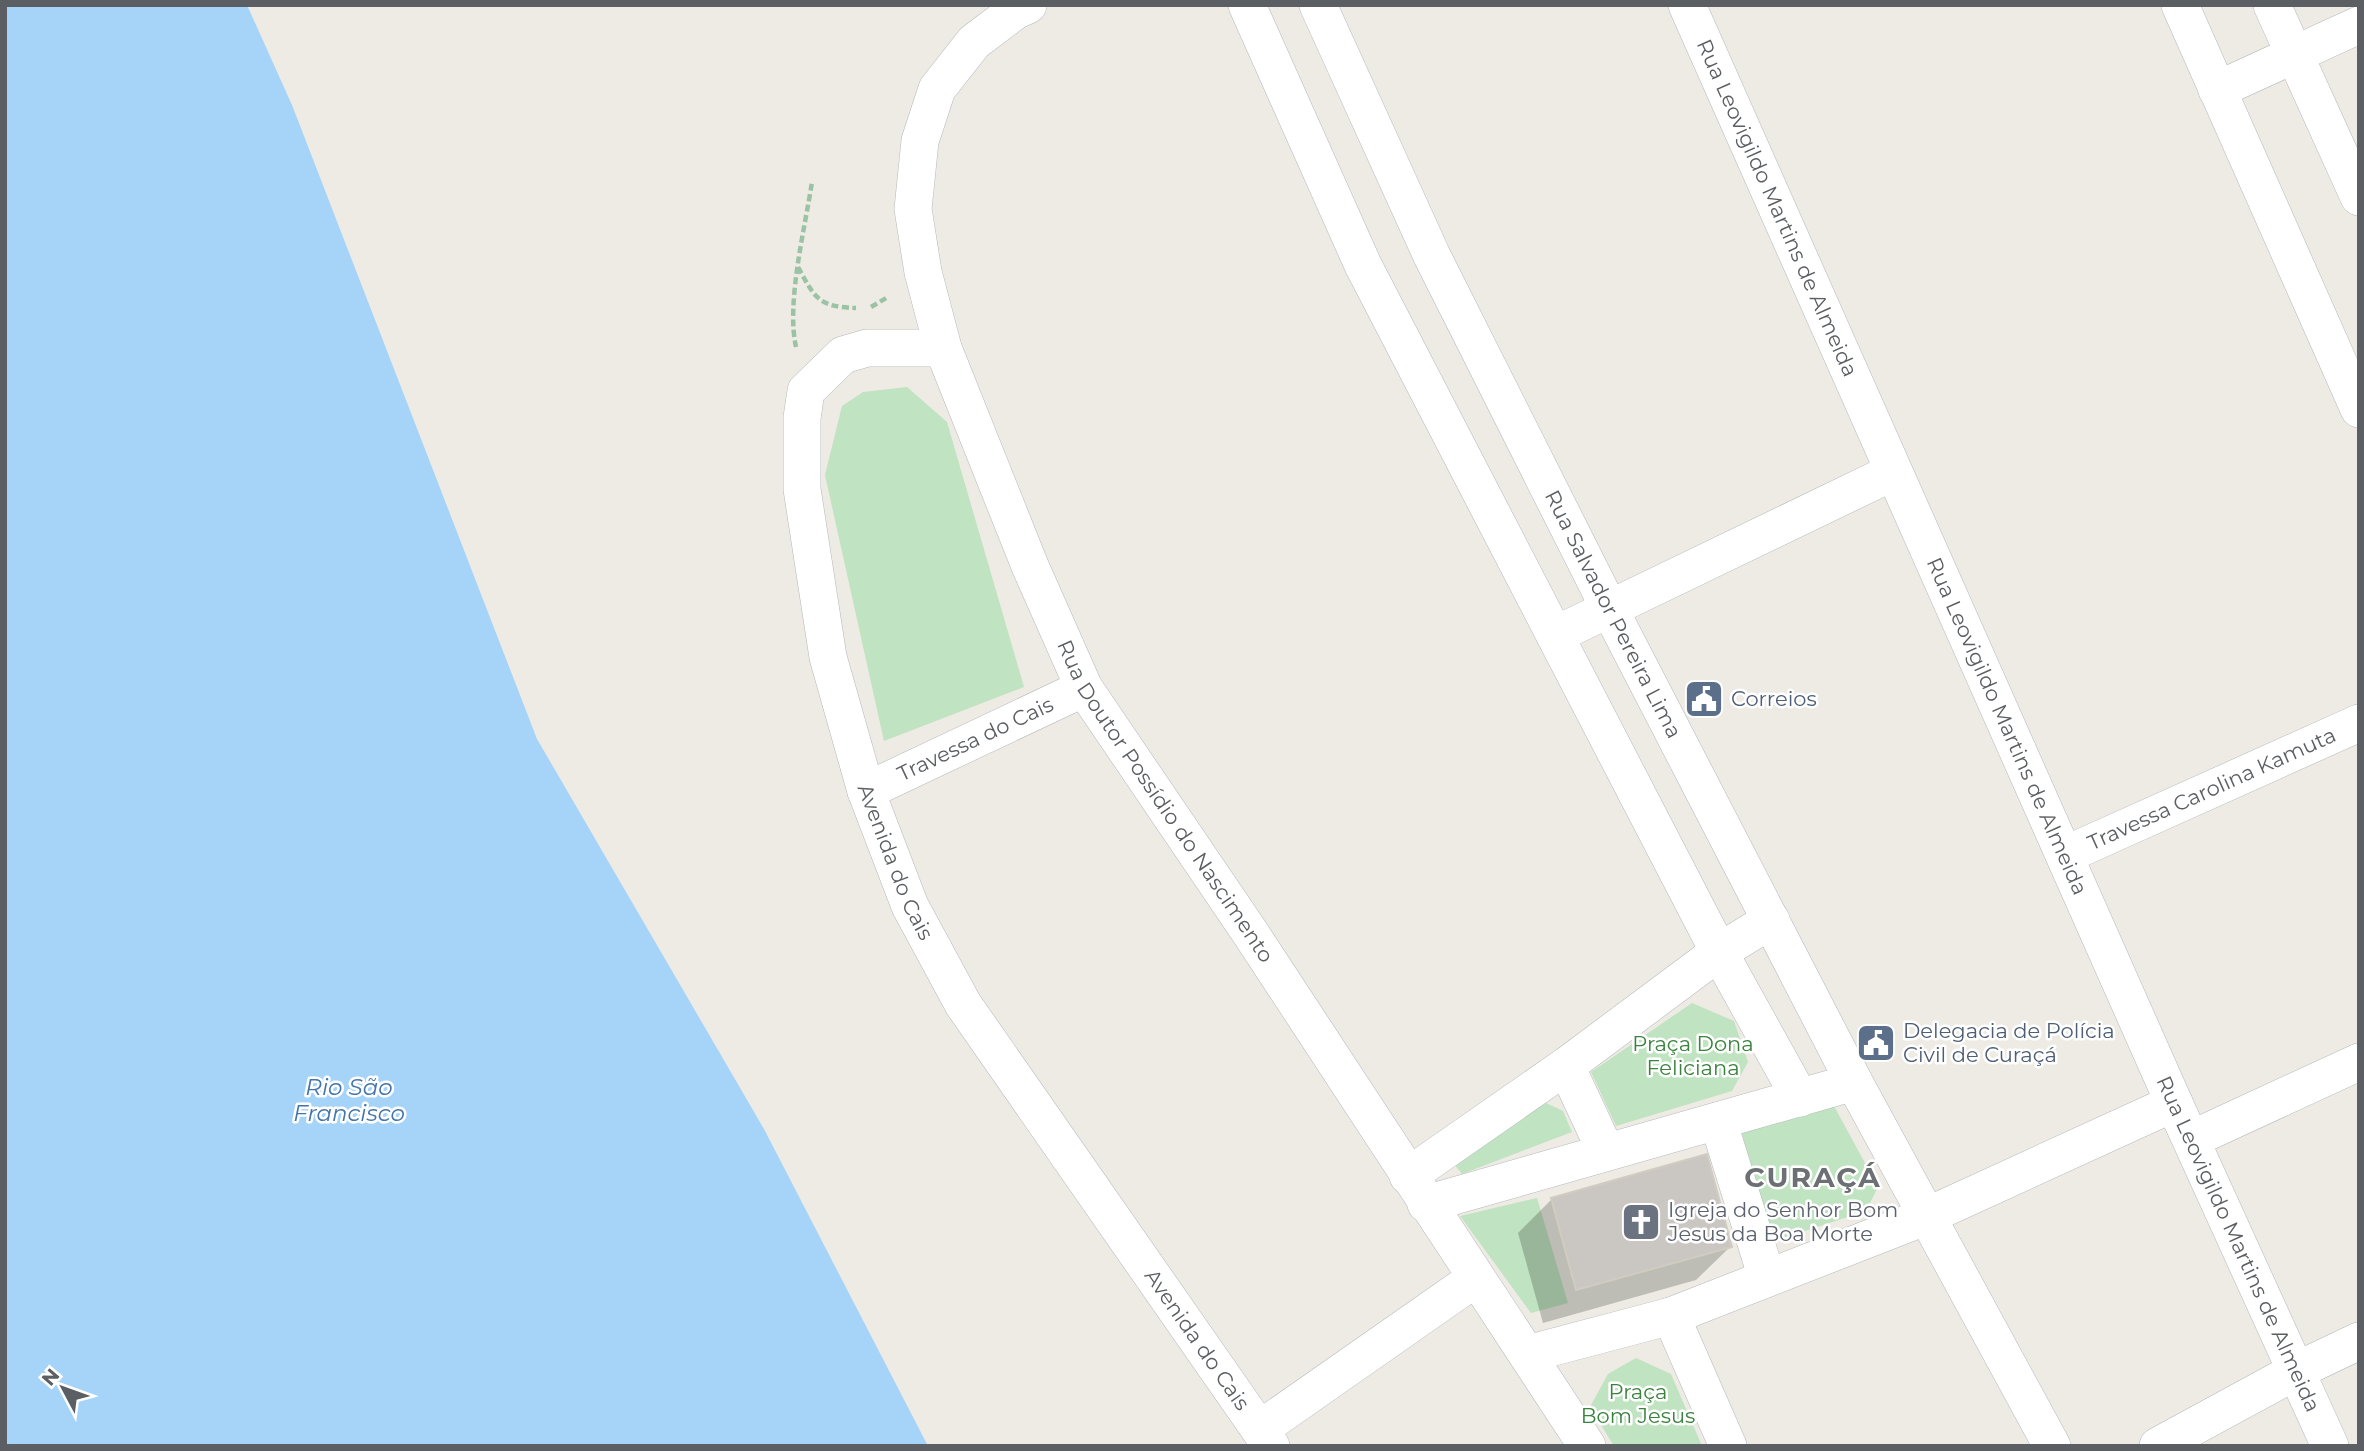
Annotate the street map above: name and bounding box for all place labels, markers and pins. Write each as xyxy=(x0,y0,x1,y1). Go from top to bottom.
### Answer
public building icon: Correios xyxy=(1683,678,1725,720)
place label: Correios xyxy=(1731,686,1817,711)
place label: Delegacia de Polícia Civil de Curaçá xyxy=(1903,1018,2115,1067)
public building icon: Delegacia de Polícia Civil de Curaçá xyxy=(1855,1022,1897,1064)
place label: Igreja do Senhor Bom Jesus da Boa Morte xyxy=(1667,1197,1898,1246)
church icon: Igreja do Senhor Bom Jesus da Boa Morte xyxy=(1620,1201,1662,1243)

